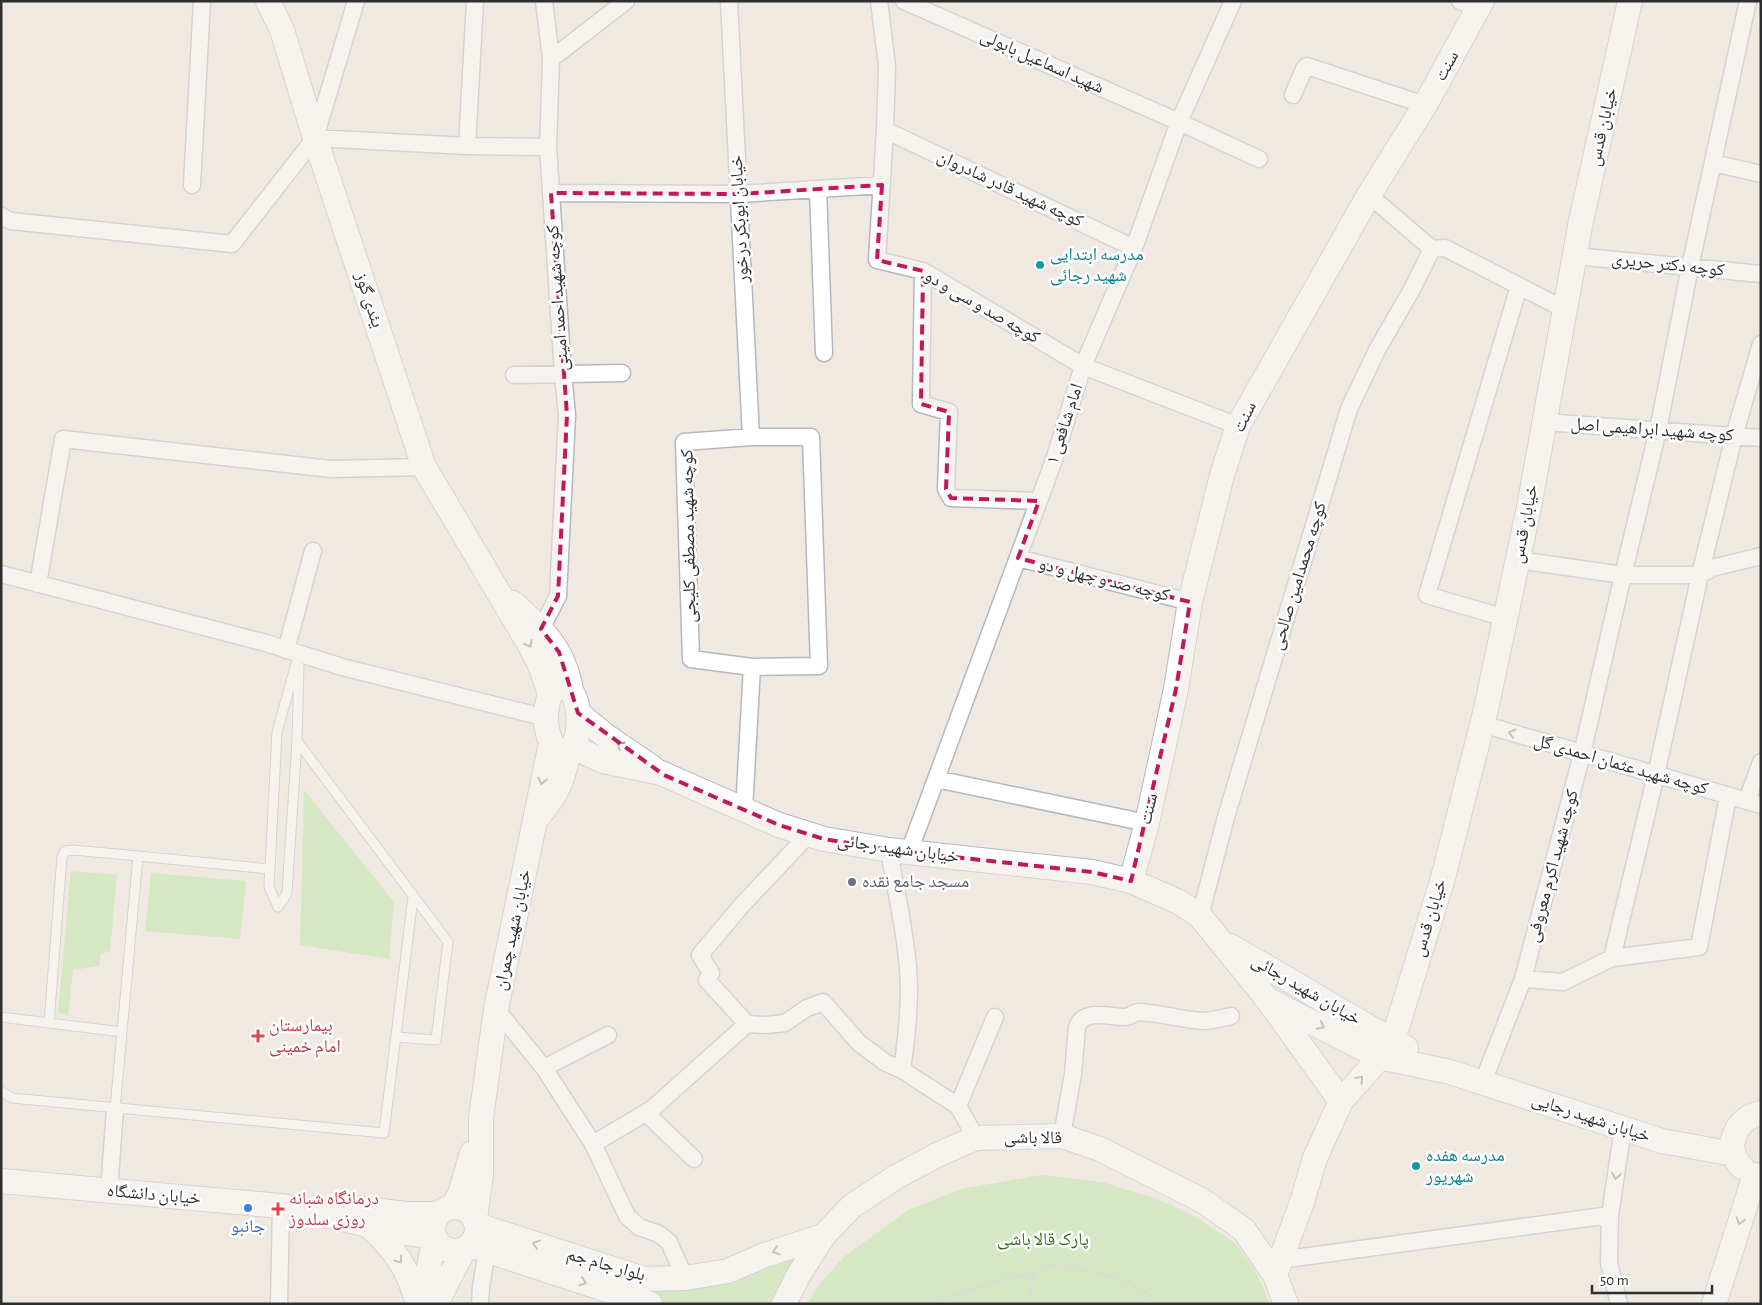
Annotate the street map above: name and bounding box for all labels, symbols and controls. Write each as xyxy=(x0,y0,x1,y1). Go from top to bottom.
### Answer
street label: شهید اسماعیل بابولی xyxy=(977,27,1106,98)
street label: سنت xyxy=(1431,48,1463,84)
street label: خیابان قدس xyxy=(1585,86,1622,168)
street label: کوچه شهید قادر شادروان xyxy=(934,147,1086,232)
street label: خیابان ابوبکر درخور xyxy=(728,155,753,284)
street label: کوچه شهید احمد امینی xyxy=(544,224,573,372)
place label: مدرسه ابتدایی شهید رجائی xyxy=(1050,246,1144,286)
street label: کوچه دکتر حریری xyxy=(1611,250,1726,281)
marker: مدرسه ابتدایی شهید رجائی xyxy=(1034,259,1046,271)
street label: کوچه صد و سی و دو xyxy=(921,267,1043,348)
street label: یئدی گوز xyxy=(350,269,386,330)
street label: امام شافعی ۱ xyxy=(1044,381,1088,467)
street label: سنت xyxy=(1230,399,1260,435)
street label: کوچه شهید ابراهیمی اصل xyxy=(1570,415,1735,446)
street label: کوچه شهید مصطفی کلیجی xyxy=(678,448,701,623)
street label: خیابان قدس xyxy=(1509,483,1542,565)
street label: کوچه محمدامین صالحی xyxy=(1268,499,1331,653)
street label: کوچه صد و چهل و دو xyxy=(1036,555,1172,606)
one-way arrow xyxy=(522,639,532,648)
one-way arrow xyxy=(1509,729,1517,739)
street label: کوچه شهید عثمان احمدی گل xyxy=(1532,732,1711,800)
one-way arrow xyxy=(617,742,626,751)
one-way arrow xyxy=(537,777,548,786)
street label: کوچه شهید اکرم معروفی xyxy=(1524,787,1584,945)
street label: سنت xyxy=(1137,791,1161,827)
street label: خیابان شهید رجائی xyxy=(836,832,960,867)
street label: خیابان شهید چمران xyxy=(491,868,536,992)
place label: مسجد جامع نقده xyxy=(862,873,969,893)
marker: مسجد جامع نقده xyxy=(846,876,858,888)
street label: خیابان قدس xyxy=(1410,877,1451,959)
street label: خیابان شهید رجائی xyxy=(1248,952,1364,1029)
place label: بیمارستان امام خمینی xyxy=(269,1017,341,1058)
one-way arrow xyxy=(1316,1020,1325,1031)
marker: بیمارستان امام خمینی xyxy=(251,1029,265,1043)
one-way arrow xyxy=(1354,1076,1363,1085)
street label: خیابان شهید رجایی xyxy=(1529,1090,1653,1147)
street label: قالا باشی xyxy=(1004,1128,1062,1149)
place label: مدرسه هفده شهریور xyxy=(1425,1147,1505,1186)
marker: مدرسه هفده شهریور xyxy=(1410,1160,1422,1172)
one-way arrow xyxy=(1611,1172,1621,1181)
street label: خیابان دانشگاه xyxy=(106,1182,202,1209)
place label: درمانگاه شبانه روزی سلدوز xyxy=(288,1190,379,1230)
marker: جانبو xyxy=(242,1202,254,1214)
marker: درمانگاه شبانه روزی سلدوز xyxy=(271,1202,285,1216)
one-way arrow xyxy=(1736,1217,1746,1225)
place label: جانبو xyxy=(231,1218,265,1237)
park label: پارک قالا باشی xyxy=(997,1231,1089,1250)
one-way arrow xyxy=(533,1240,541,1250)
street label: بلوار جام جم xyxy=(564,1245,647,1287)
one-way arrow xyxy=(773,1245,781,1255)
one-way arrow xyxy=(393,1254,402,1264)
scale bar xyxy=(1592,1262,1712,1294)
text: 50 m xyxy=(1600,1273,1629,1288)
one-way arrow xyxy=(578,1276,587,1286)

